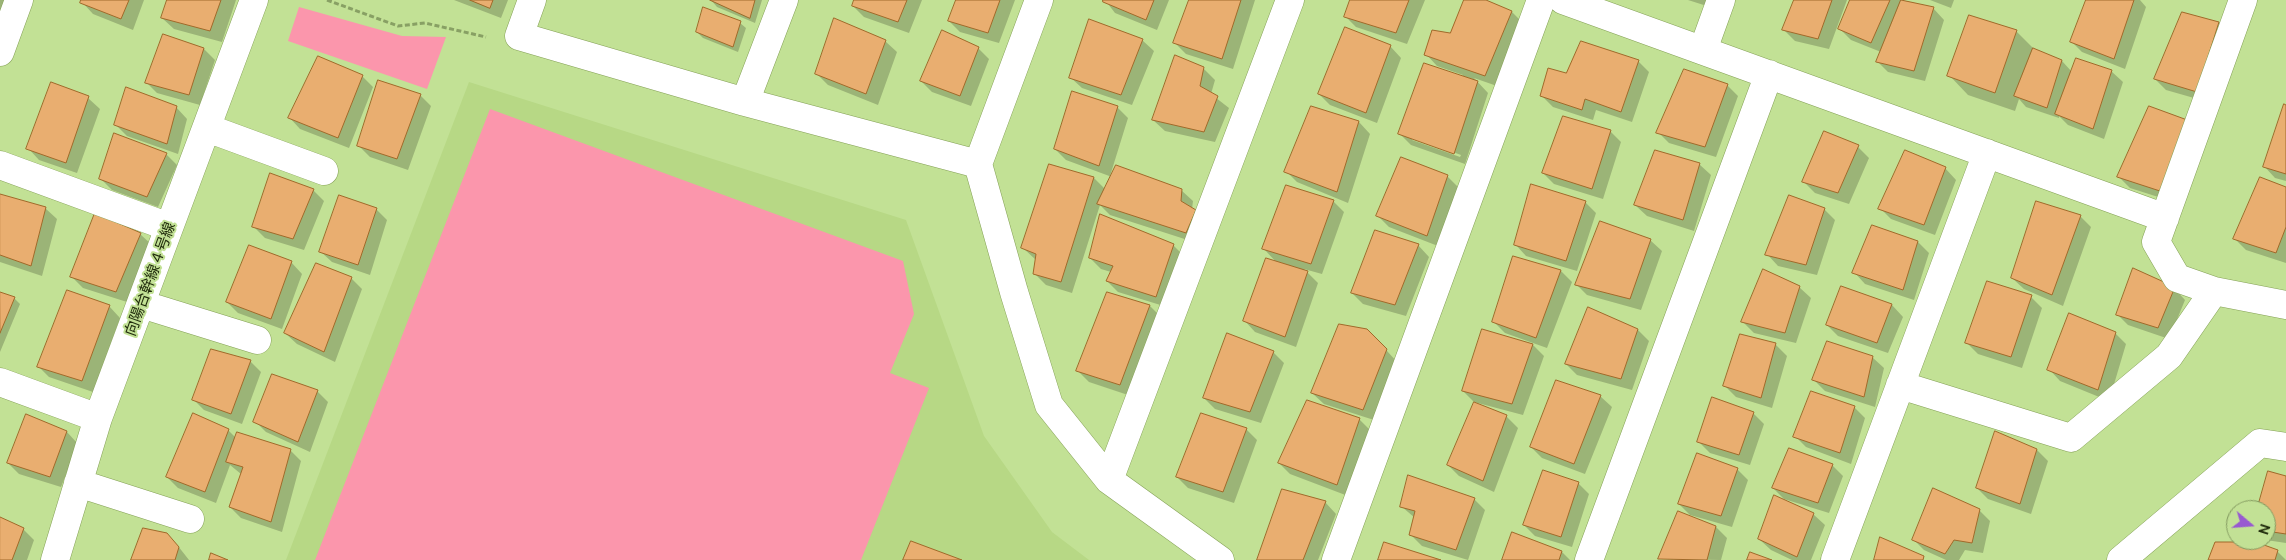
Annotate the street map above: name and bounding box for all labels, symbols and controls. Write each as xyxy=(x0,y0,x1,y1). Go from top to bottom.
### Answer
street label: 向陽台幹線４号線 xyxy=(121,220,179,338)
north arrow xyxy=(2226,500,2276,550)
text: N xyxy=(2255,522,2274,537)

